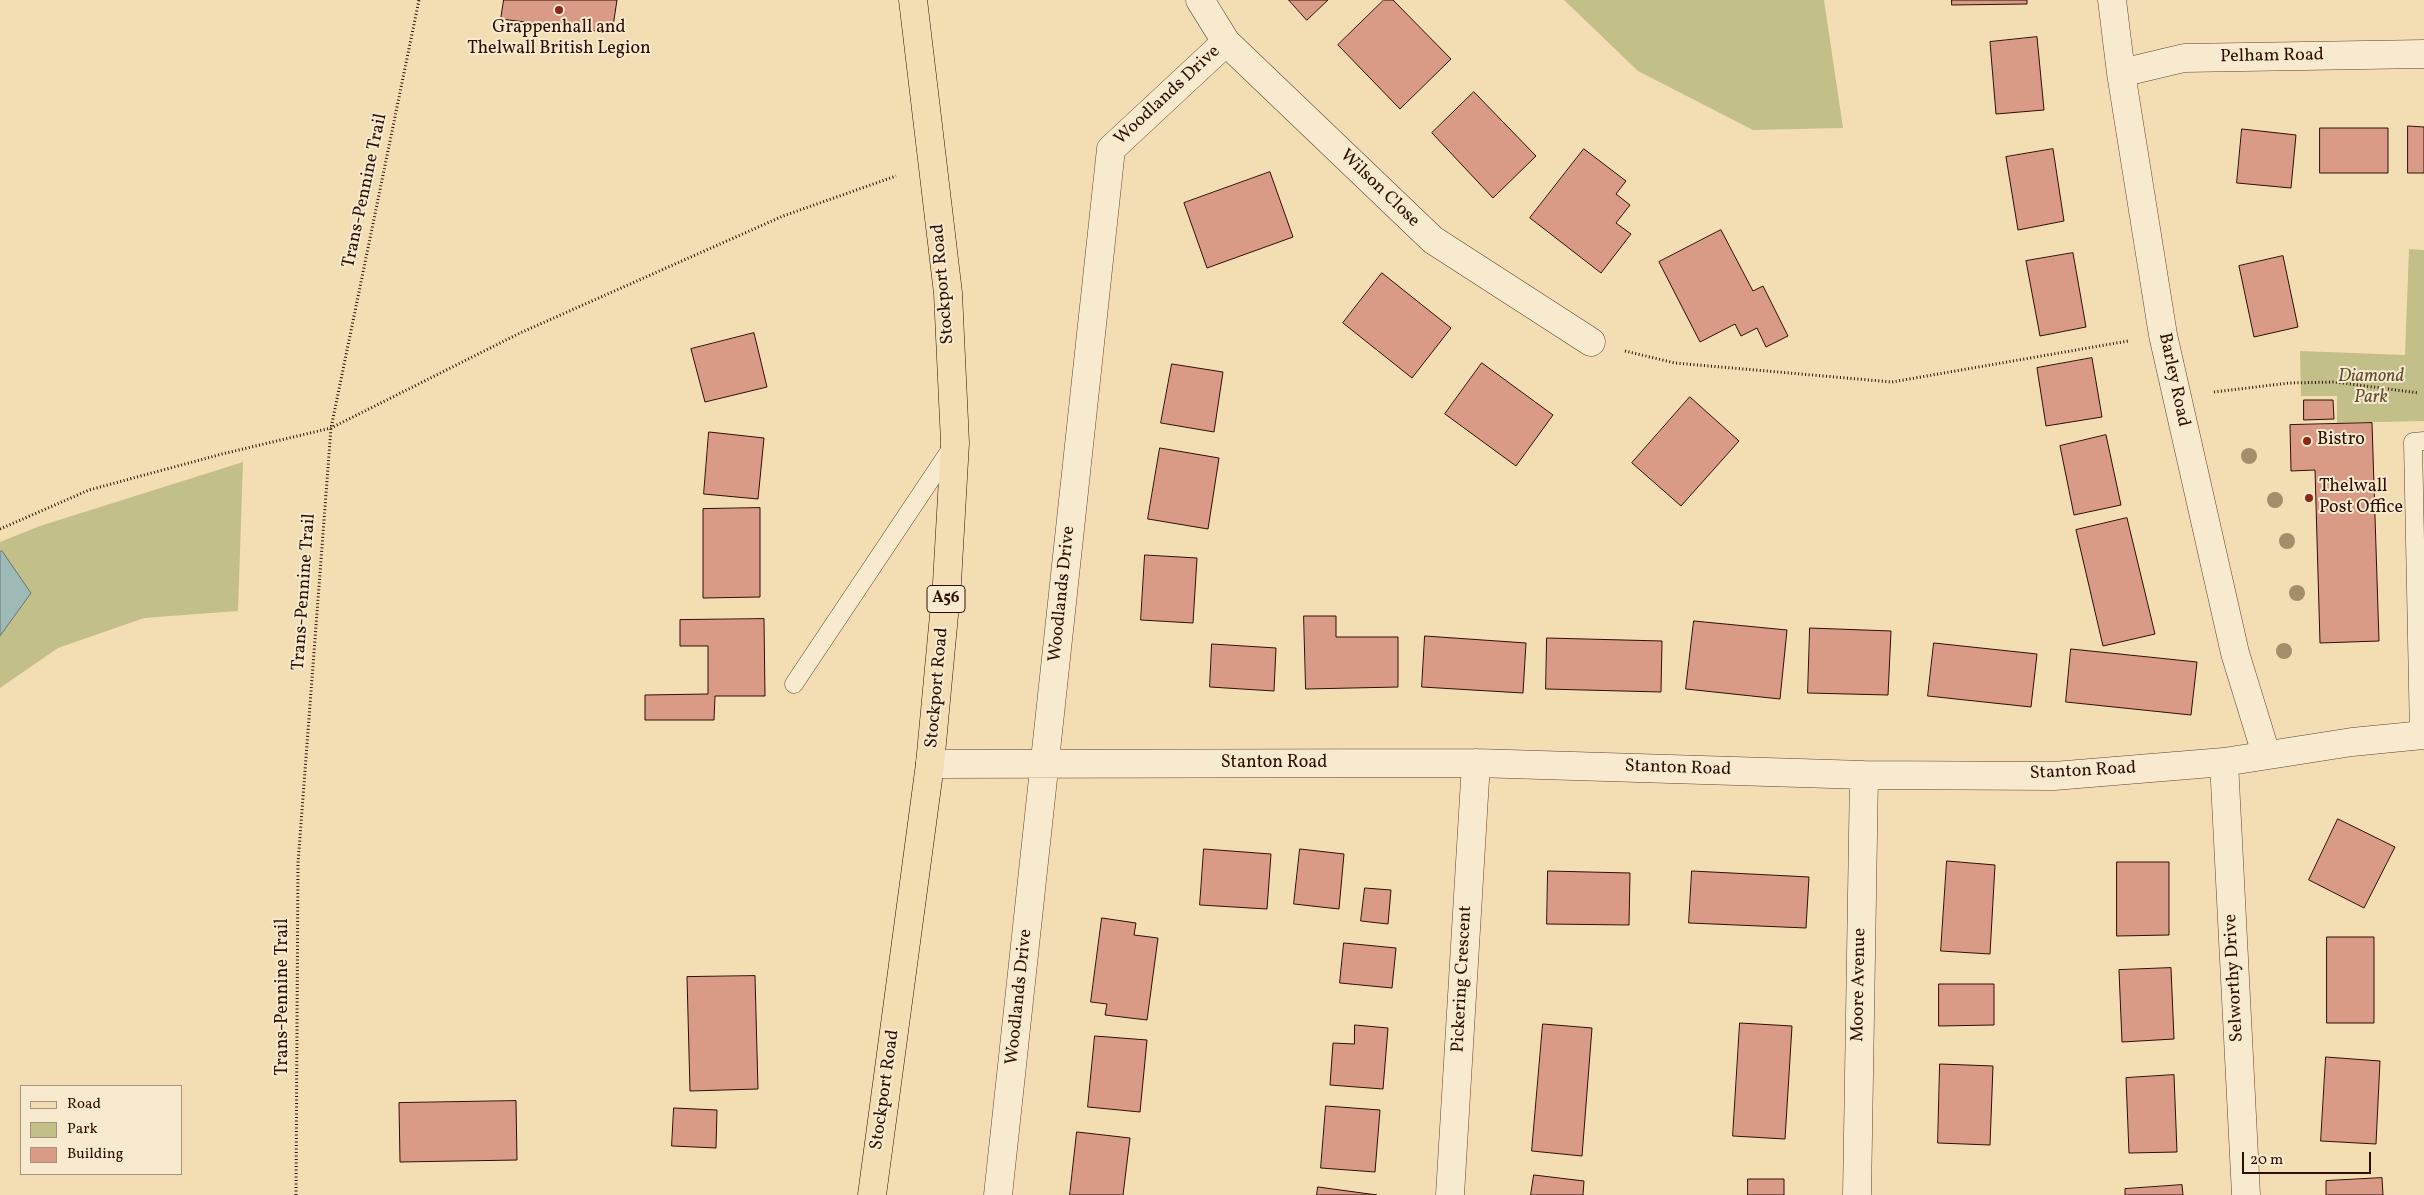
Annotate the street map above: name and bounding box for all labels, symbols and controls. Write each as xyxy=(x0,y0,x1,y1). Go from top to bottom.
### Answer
marker: Grappenhall and Thelwall British Legion xyxy=(553,4,565,16)
place label: Grappenhall and Thelwall British Legion xyxy=(467,18,651,60)
street label: Woodlands Drive xyxy=(1111,42,1225,150)
street label: Pelham Road xyxy=(2220,45,2324,69)
street label: Trans-Pennine Trail xyxy=(339,112,393,270)
street label: Wilson Close xyxy=(1334,145,1424,233)
street label: Stockport Road xyxy=(928,223,960,345)
street label: Barley Road xyxy=(2153,331,2193,429)
park label: Diamond Park xyxy=(2338,367,2404,409)
place label: Bistro xyxy=(2317,430,2365,452)
marker: Bistro xyxy=(2301,435,2313,447)
place label: Thelwall Post Office xyxy=(2319,477,2403,520)
marker: Thelwall Post Office xyxy=(2303,492,2315,504)
street label: Trans-Pennine Trail xyxy=(289,513,321,671)
street label: Woodlands Drive xyxy=(1045,525,1081,663)
road number: A56 xyxy=(927,586,965,612)
street label: Stockport Road xyxy=(922,627,954,749)
street label: Stanton Road xyxy=(1221,753,1327,775)
street label: Stanton Road xyxy=(1624,756,1732,782)
street label: Stanton Road xyxy=(2029,758,2137,786)
street label: Pickering Crescent xyxy=(1448,905,1478,1053)
street label: Selworthy Drive xyxy=(2221,913,2249,1043)
street label: Trans-Pennine Trail xyxy=(273,918,295,1076)
street label: Woodlands Drive xyxy=(1002,928,1038,1066)
street label: Moore Avenue xyxy=(1848,928,1872,1042)
street label: Stockport Road xyxy=(867,1029,905,1151)
legend xyxy=(20,1085,182,1175)
text: Road xyxy=(67,1094,101,1115)
text: Park xyxy=(67,1119,98,1140)
scale bar xyxy=(2244,1142,2373,1174)
text: Building xyxy=(67,1144,123,1165)
text: 20 m xyxy=(2250,1150,2283,1171)

